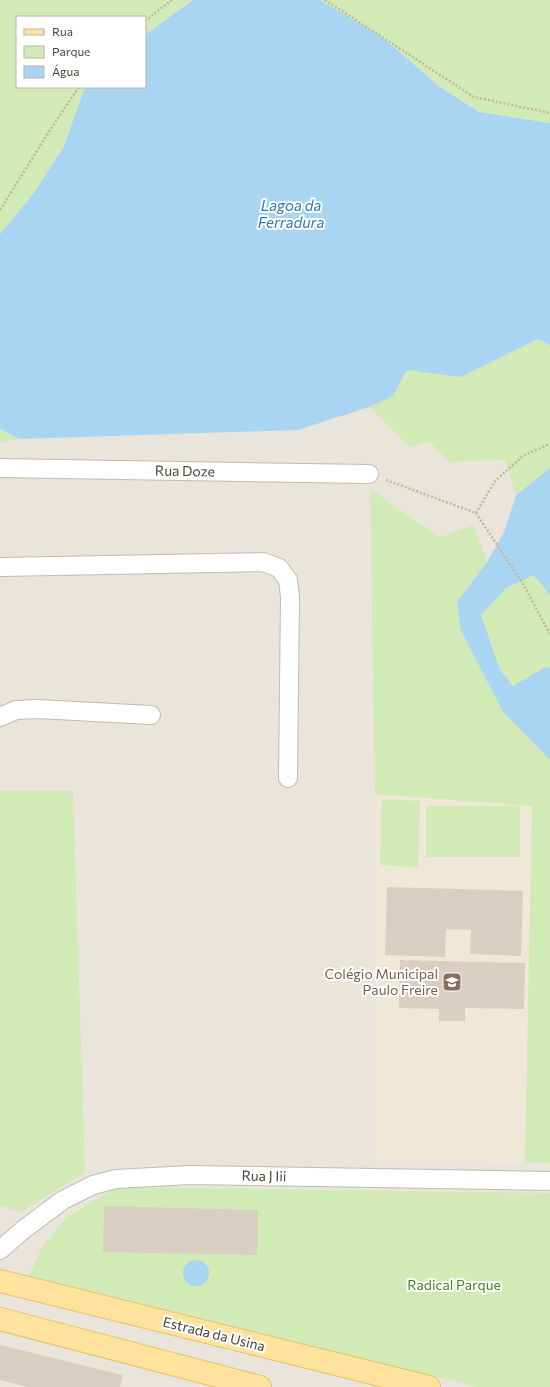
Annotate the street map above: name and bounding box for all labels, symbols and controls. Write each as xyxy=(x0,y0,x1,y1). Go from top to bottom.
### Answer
legend xyxy=(16,16,146,88)
text: Rua xyxy=(52,24,73,38)
text: Parque xyxy=(52,44,90,58)
text: Água xyxy=(52,64,80,78)
water label: Lagoa da Ferradura xyxy=(258,196,324,231)
street label: Rua Doze xyxy=(155,461,215,480)
place label: Colégio Municipal Paulo Freire xyxy=(324,965,438,998)
school or university icon: Colégio Municipal Paulo Freire xyxy=(441,971,463,993)
street label: Rua J Iii xyxy=(241,1167,287,1184)
park label: Radical Parque xyxy=(407,1276,501,1293)
street label: Estrada da Usina xyxy=(161,1313,267,1354)

